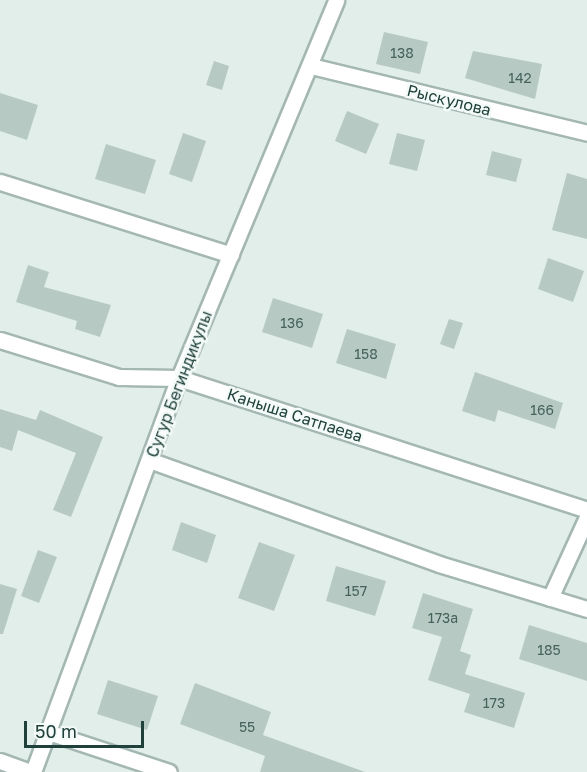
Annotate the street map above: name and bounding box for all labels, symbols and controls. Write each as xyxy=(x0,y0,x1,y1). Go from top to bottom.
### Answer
house number: 138 xyxy=(390,45,414,61)
house number: 142 xyxy=(508,70,532,86)
street label: Рыскулова xyxy=(405,80,493,120)
street label: Сугур Бегиндикулы xyxy=(142,308,216,460)
house number: 136 xyxy=(280,315,304,331)
house number: 158 xyxy=(354,346,378,362)
street label: Каныша Сатпаева xyxy=(225,384,365,446)
house number: 166 xyxy=(530,402,554,418)
house number: 157 xyxy=(345,583,367,599)
house number: 173а xyxy=(428,610,458,626)
house number: 185 xyxy=(537,642,561,658)
house number: 173 xyxy=(483,695,505,711)
scale bar xyxy=(27,709,147,747)
house number: 55 xyxy=(239,719,255,735)
text: 50 m xyxy=(35,720,77,742)

